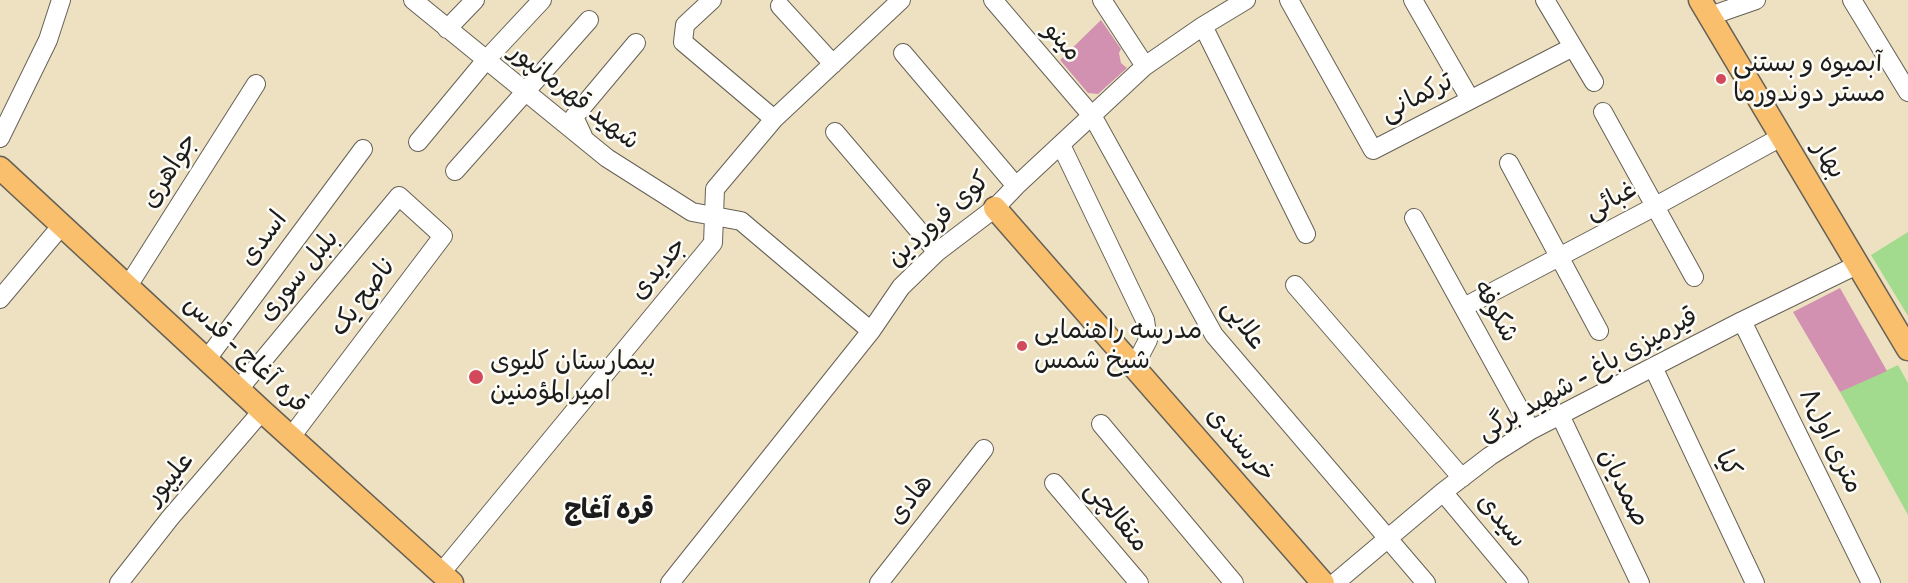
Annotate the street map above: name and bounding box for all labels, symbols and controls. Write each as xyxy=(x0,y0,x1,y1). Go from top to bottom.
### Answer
street label: مینو xyxy=(1036,16,1088,68)
street label: شهید قهرمانپور xyxy=(503,37,645,157)
place label: آبمیوه و بستنی مستر دوندورما xyxy=(1733,48,1885,110)
street label: ترکمانی xyxy=(1376,67,1458,129)
marker: آبمیوه و بستنی مستر دوندورما xyxy=(1714,72,1728,86)
street label: جواهری xyxy=(135,128,205,214)
street label: بهار xyxy=(1804,135,1852,185)
street label: کوی فروردین xyxy=(881,166,997,274)
street label: غبائی xyxy=(1580,174,1642,228)
street label: اسدی xyxy=(233,205,295,273)
street label: بلبل سوری xyxy=(252,224,346,328)
street label: جدیدی xyxy=(624,231,694,307)
street label: ناصح یک xyxy=(324,251,404,343)
street label: شکوفه xyxy=(1465,276,1525,348)
street label: قره آغاج - قدس xyxy=(176,289,314,421)
street label: علایی xyxy=(1214,293,1272,357)
street label: قیرمیزی باغ - شهید برگی xyxy=(1472,301,1704,449)
place label: مدرسه راهنمایی شیخ شمس xyxy=(1034,315,1202,376)
marker: مدرسه راهنمایی شیخ شمس xyxy=(1015,339,1029,353)
place label: بیمارستان کلیوی امیرالمؤمنین xyxy=(490,346,656,408)
marker: بیمارستان کلیوی امیرالمؤمنین xyxy=(467,368,485,386)
street label: ۸متری اول xyxy=(1791,383,1869,499)
street label: خرسندی xyxy=(1199,401,1281,489)
street label: صمدیان xyxy=(1591,444,1655,532)
street label: علیپور xyxy=(139,446,201,512)
street label: کیا xyxy=(1707,446,1747,482)
street label: هادی xyxy=(881,468,941,532)
street label: متقالچی xyxy=(1077,475,1155,559)
street label: سیدی xyxy=(1469,487,1533,555)
district label: قره آغاج xyxy=(564,495,654,527)

